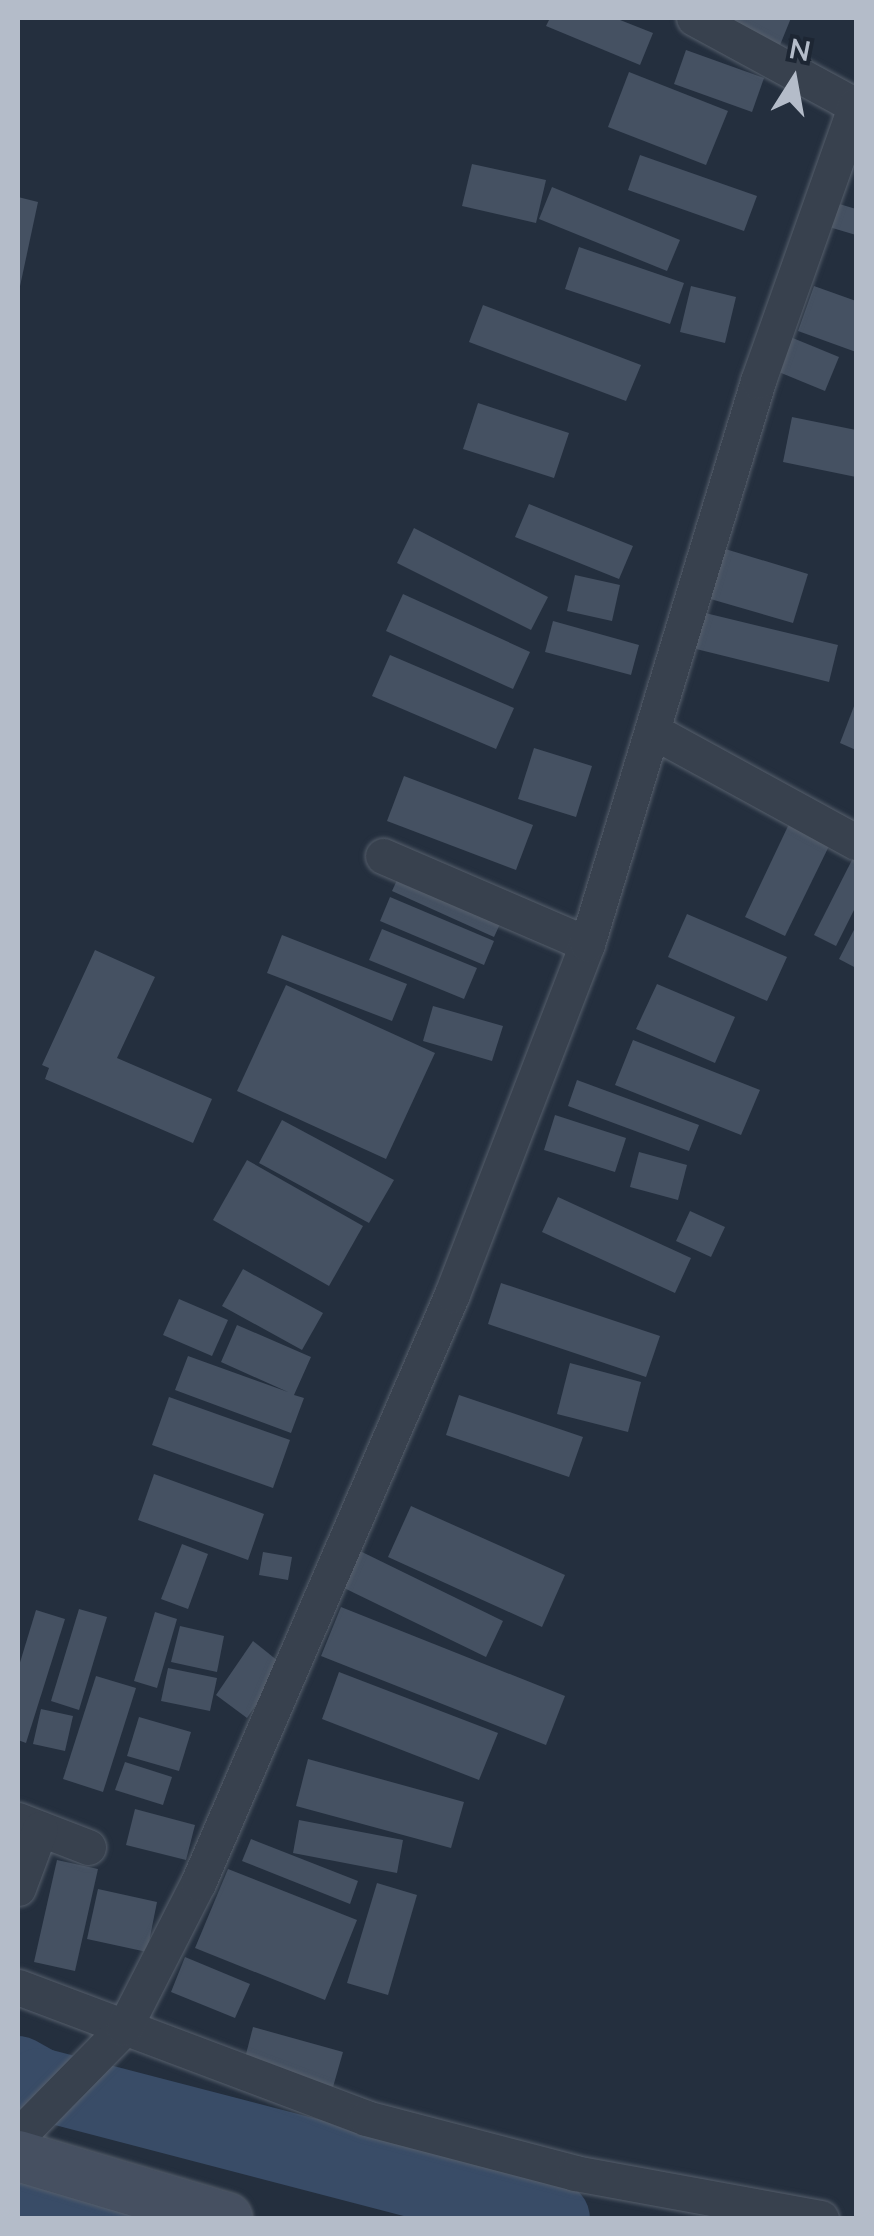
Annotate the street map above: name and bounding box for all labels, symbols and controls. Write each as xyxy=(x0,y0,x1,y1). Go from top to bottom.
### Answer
north arrow xyxy=(744,30,844,130)
text: N xyxy=(786,30,814,71)

